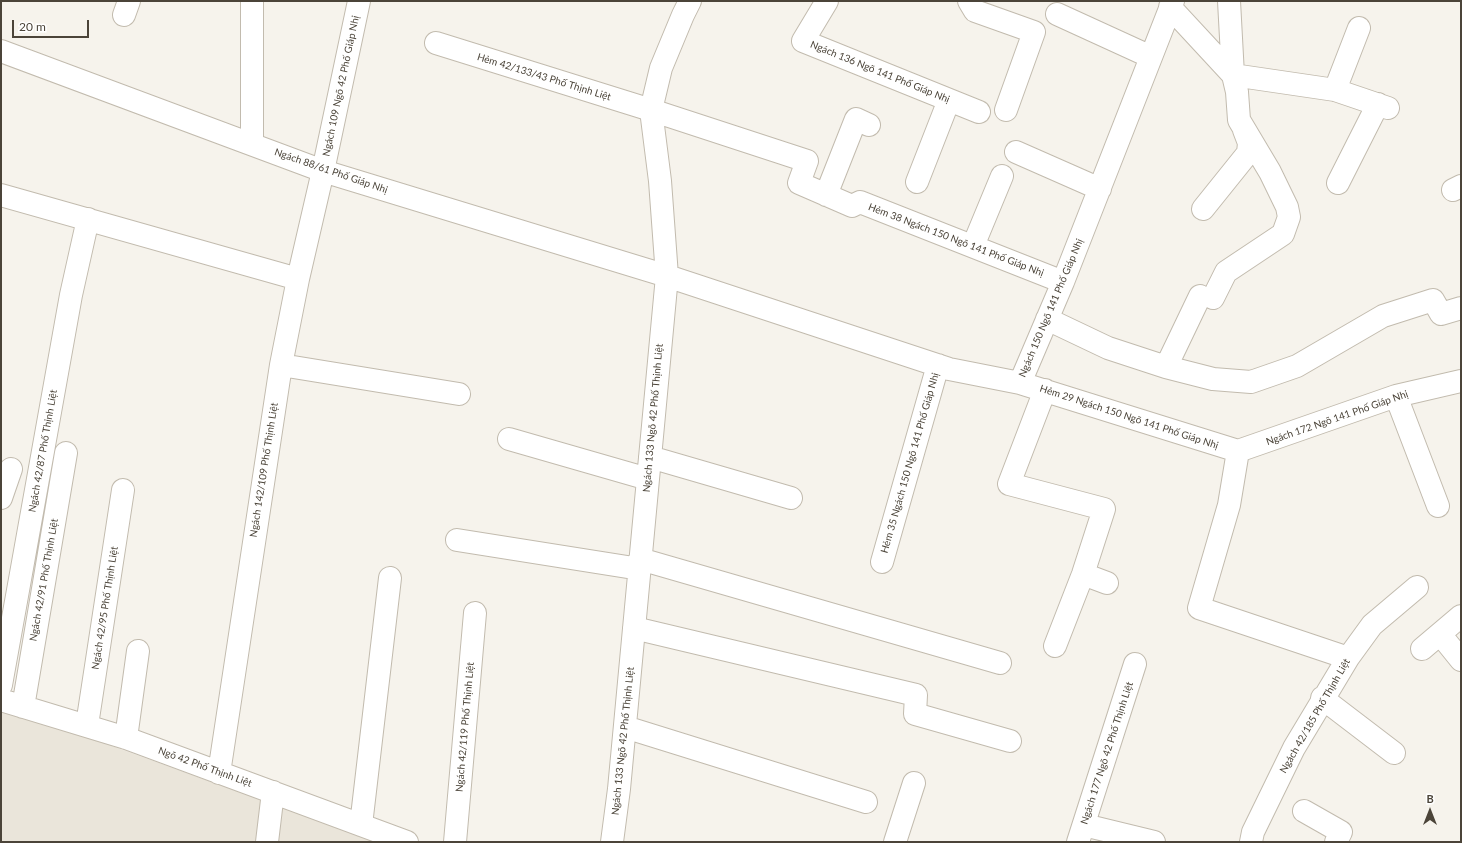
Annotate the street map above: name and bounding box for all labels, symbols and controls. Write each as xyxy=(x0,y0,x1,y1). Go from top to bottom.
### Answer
scale bar xyxy=(14,12,91,38)
street label: Ngách 109 Ngõ 42 Phố Giáp Nhị xyxy=(320,15,362,157)
text: 20 m xyxy=(19,19,46,34)
street label: Ngách 136 Ngõ 141 Phố Giáp Nhị xyxy=(808,38,952,106)
street label: Hẻm 42/133/43 Phố Thịnh Liệt xyxy=(476,51,612,103)
street label: Ngách 88/61 Phố Giáp Nhị xyxy=(273,146,389,196)
street label: Hẻm 38 Ngách 150 Ngõ 141 Phố Giáp Nhị xyxy=(867,201,1045,279)
street label: Ngách 150 Ngõ 141 Phố Giáp Nhị xyxy=(1016,237,1086,379)
street label: Ngách 133 Ngõ 42 Phố Thịnh Liệt xyxy=(641,343,665,493)
street label: Hẻm 35 Ngách 150 Ngõ 141 Phố Giáp Nhị xyxy=(878,371,942,555)
street label: Hẻm 29 Ngách 150 Ngõ 141 Phố Giáp Nhị xyxy=(1038,382,1220,452)
street label: Ngách 172 Ngõ 141 Phố Giáp Nhị xyxy=(1264,388,1410,448)
street label: Ngách 42/87 Phố Thịnh Liệt xyxy=(26,389,60,513)
street label: Ngách 142/109 Phố Thịnh Liệt xyxy=(247,402,281,538)
street label: Ngách 42/91 Phố Thịnh Liệt xyxy=(27,518,61,642)
street label: Ngách 42/95 Phố Thịnh Liệt xyxy=(89,546,121,670)
street label: Ngách 42/185 Phố Thįnh Liệt xyxy=(1277,657,1353,775)
street label: Ngách 42/119 Phố Thịnh Liệt xyxy=(453,662,477,792)
street label: Ngách 133 Ngõ 42 Phố Thịnh Liệt xyxy=(609,666,637,816)
street label: Ngách 177 Ngõ 42 Phố Thịnh Liệt xyxy=(1078,680,1136,826)
street label: Ngõ 42 Phố Thịnh Liệt xyxy=(157,744,253,790)
north arrow xyxy=(1410,791,1450,831)
text: B xyxy=(1426,792,1434,805)

